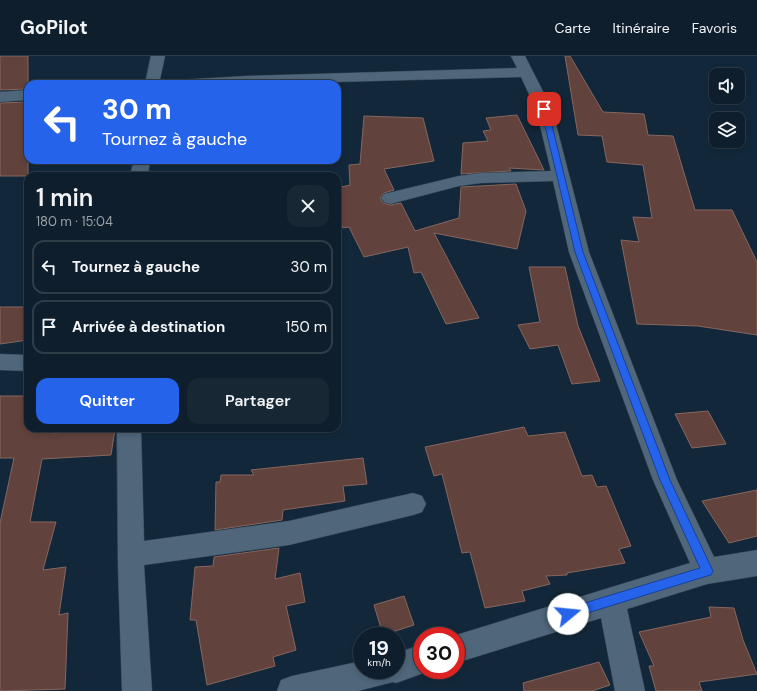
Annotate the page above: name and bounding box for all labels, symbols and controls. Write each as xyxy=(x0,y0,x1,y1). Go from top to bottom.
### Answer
text: GoPilot xyxy=(20,15,88,40)
text: Carte xyxy=(555,19,591,37)
text: Itinéraire xyxy=(613,19,670,37)
text: Favoris xyxy=(692,19,737,37)
map controls xyxy=(709,68,745,148)
button: sound xyxy=(709,68,745,104)
text: 30 m xyxy=(102,91,172,128)
pin xyxy=(527,92,561,126)
icon: left xyxy=(36,96,88,148)
icon: arrive xyxy=(533,98,555,120)
button: layers xyxy=(709,112,745,148)
text: Tournez à gauche xyxy=(102,127,247,151)
text: 1 min xyxy=(36,182,93,213)
button: close xyxy=(287,185,329,227)
text: 180 m · 15:04 xyxy=(36,213,113,230)
icon: left xyxy=(38,256,60,278)
text: Tournez à gauche xyxy=(72,257,200,277)
text: 30 m xyxy=(291,257,327,277)
icon: arrive xyxy=(38,316,60,338)
text: Arrivée à destination xyxy=(72,317,225,337)
text: 150 m xyxy=(286,317,327,337)
button: Quitter xyxy=(36,378,179,424)
button: Partager xyxy=(187,378,329,424)
position arrow xyxy=(547,593,589,635)
speed limit sign: 30 xyxy=(413,627,465,679)
text: 19 xyxy=(369,635,389,661)
text: km/h xyxy=(367,656,391,669)

